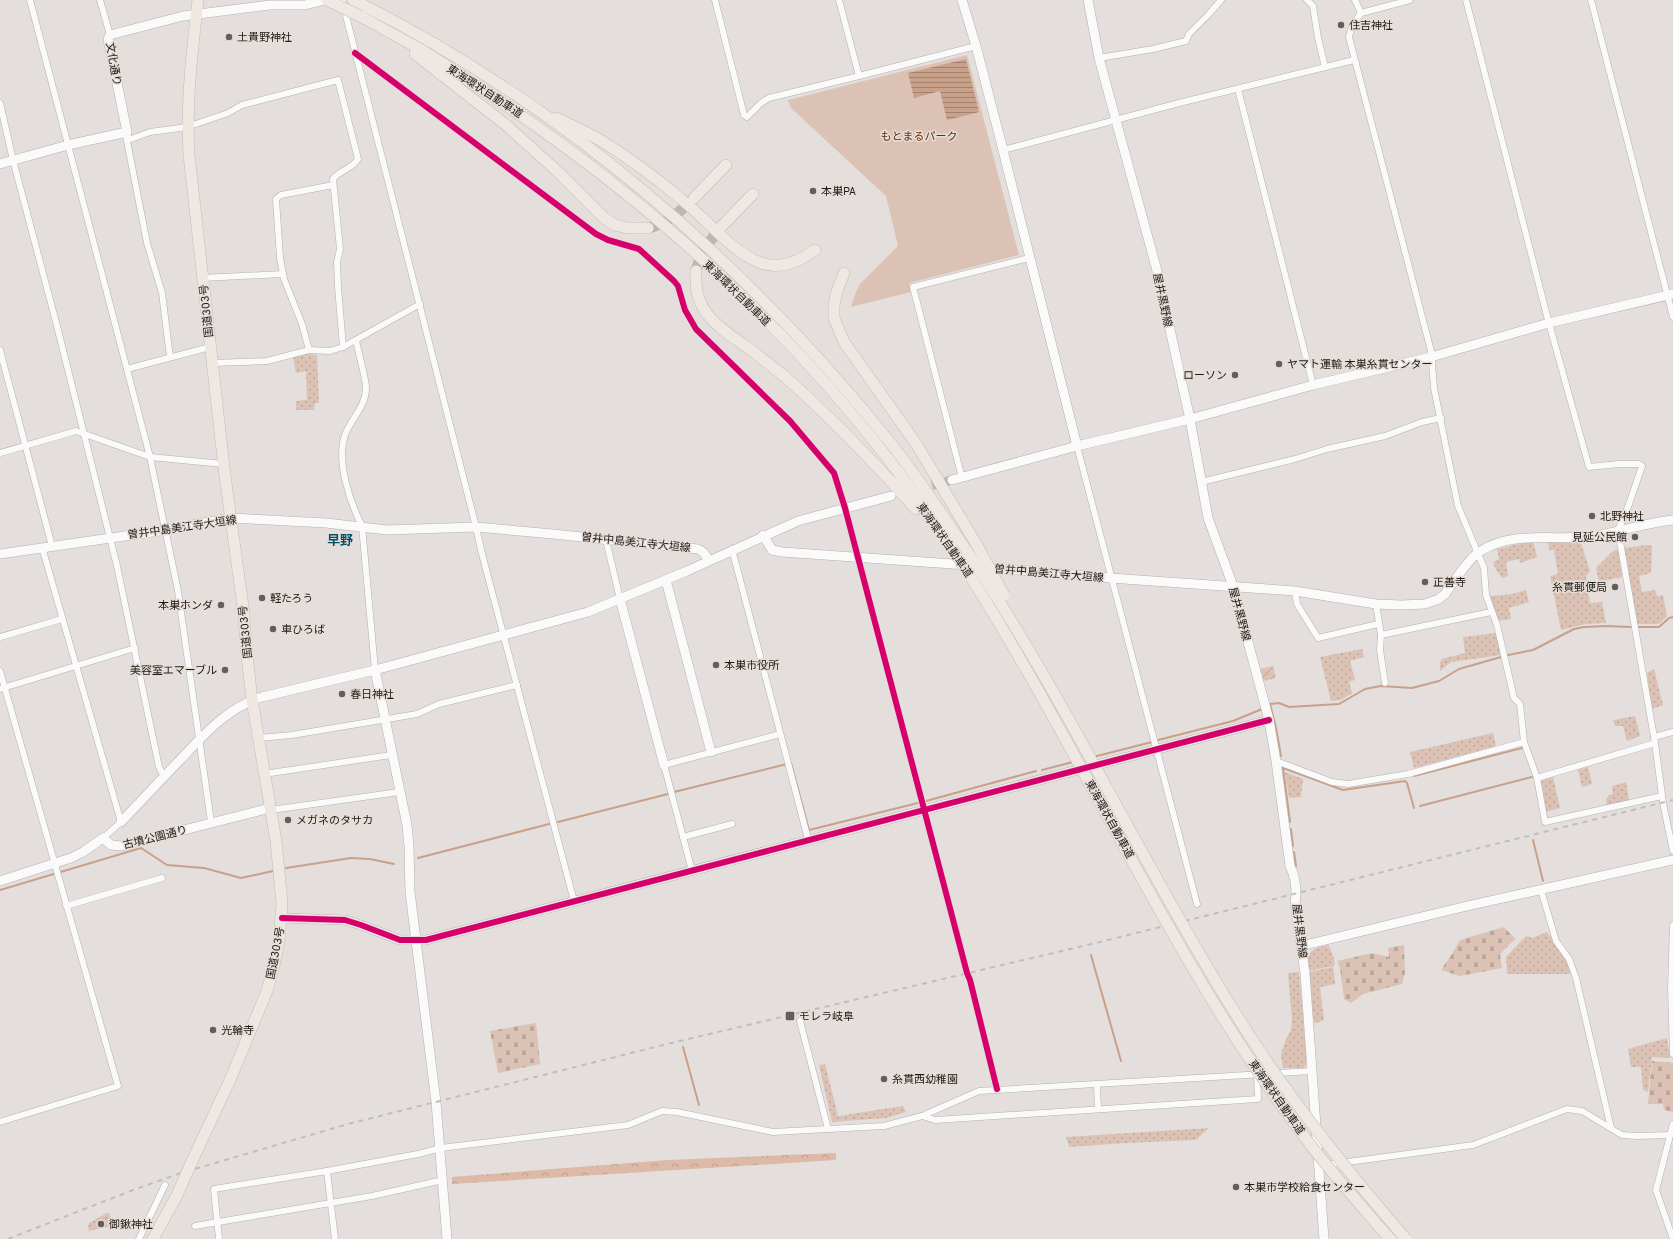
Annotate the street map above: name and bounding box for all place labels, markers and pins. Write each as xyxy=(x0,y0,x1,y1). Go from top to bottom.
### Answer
place label: 住吉神社 xyxy=(1349,19,1393,33)
marker: 住吉神社 xyxy=(1336,20,1346,30)
place label: 土貴野神社 xyxy=(237,31,292,45)
marker: 土貴野神社 xyxy=(224,32,234,42)
place label: 本巣PA xyxy=(821,185,856,199)
marker: 本巣PA xyxy=(808,186,818,196)
place label: ヤマト運輸 本巣糸貫センター xyxy=(1287,358,1433,372)
marker: ヤマト運輸 本巣糸貫センター xyxy=(1274,359,1284,369)
place label: ローソン xyxy=(1183,369,1227,383)
marker: ローソン xyxy=(1230,370,1240,380)
place label: 北野神社 xyxy=(1600,510,1644,524)
marker: 北野神社 xyxy=(1587,511,1597,521)
place label: 見延公民館 xyxy=(1572,531,1627,545)
marker: 見延公民館 xyxy=(1630,532,1640,542)
place label: 正善寺 xyxy=(1433,576,1466,590)
marker: 正善寺 xyxy=(1420,577,1430,587)
place label: 糸貫郵便局 xyxy=(1552,581,1607,595)
marker: 糸貫郵便局 xyxy=(1610,582,1620,592)
place label: 軽たろう xyxy=(270,592,313,606)
marker: 軽たろう xyxy=(257,593,267,603)
place label: 本巣ホンダ xyxy=(158,599,213,613)
marker: 本巣ホンダ xyxy=(216,600,226,610)
place label: 車ひろば xyxy=(281,623,325,637)
marker: 車ひろば xyxy=(268,624,278,634)
place label: 本巣市役所 xyxy=(724,659,780,673)
marker: 本巣市役所 xyxy=(711,660,721,670)
place label: 美容室エマーブル xyxy=(130,664,217,678)
marker: 美容室エマーブル xyxy=(220,665,230,675)
place label: 春日神社 xyxy=(350,688,394,702)
marker: 春日神社 xyxy=(337,689,347,699)
place label: メガネのタサカ xyxy=(296,814,373,828)
marker: メガネのタサカ xyxy=(283,815,293,825)
marker: モレラ岐阜 xyxy=(784,1010,796,1022)
place label: モレラ岐阜 xyxy=(799,1010,854,1024)
place label: 光輪寺 xyxy=(221,1024,254,1038)
marker: 光輪寺 xyxy=(208,1025,218,1035)
place label: 糸貫西幼稚園 xyxy=(892,1073,958,1087)
marker: 糸貫西幼稚園 xyxy=(879,1074,889,1084)
place label: 本巣市学校給食センター xyxy=(1244,1181,1365,1195)
marker: 本巣市学校給食センター xyxy=(1231,1182,1241,1192)
place label: 御鍬神社 xyxy=(108,1218,153,1232)
marker: 御鍬神社 xyxy=(96,1219,106,1229)

